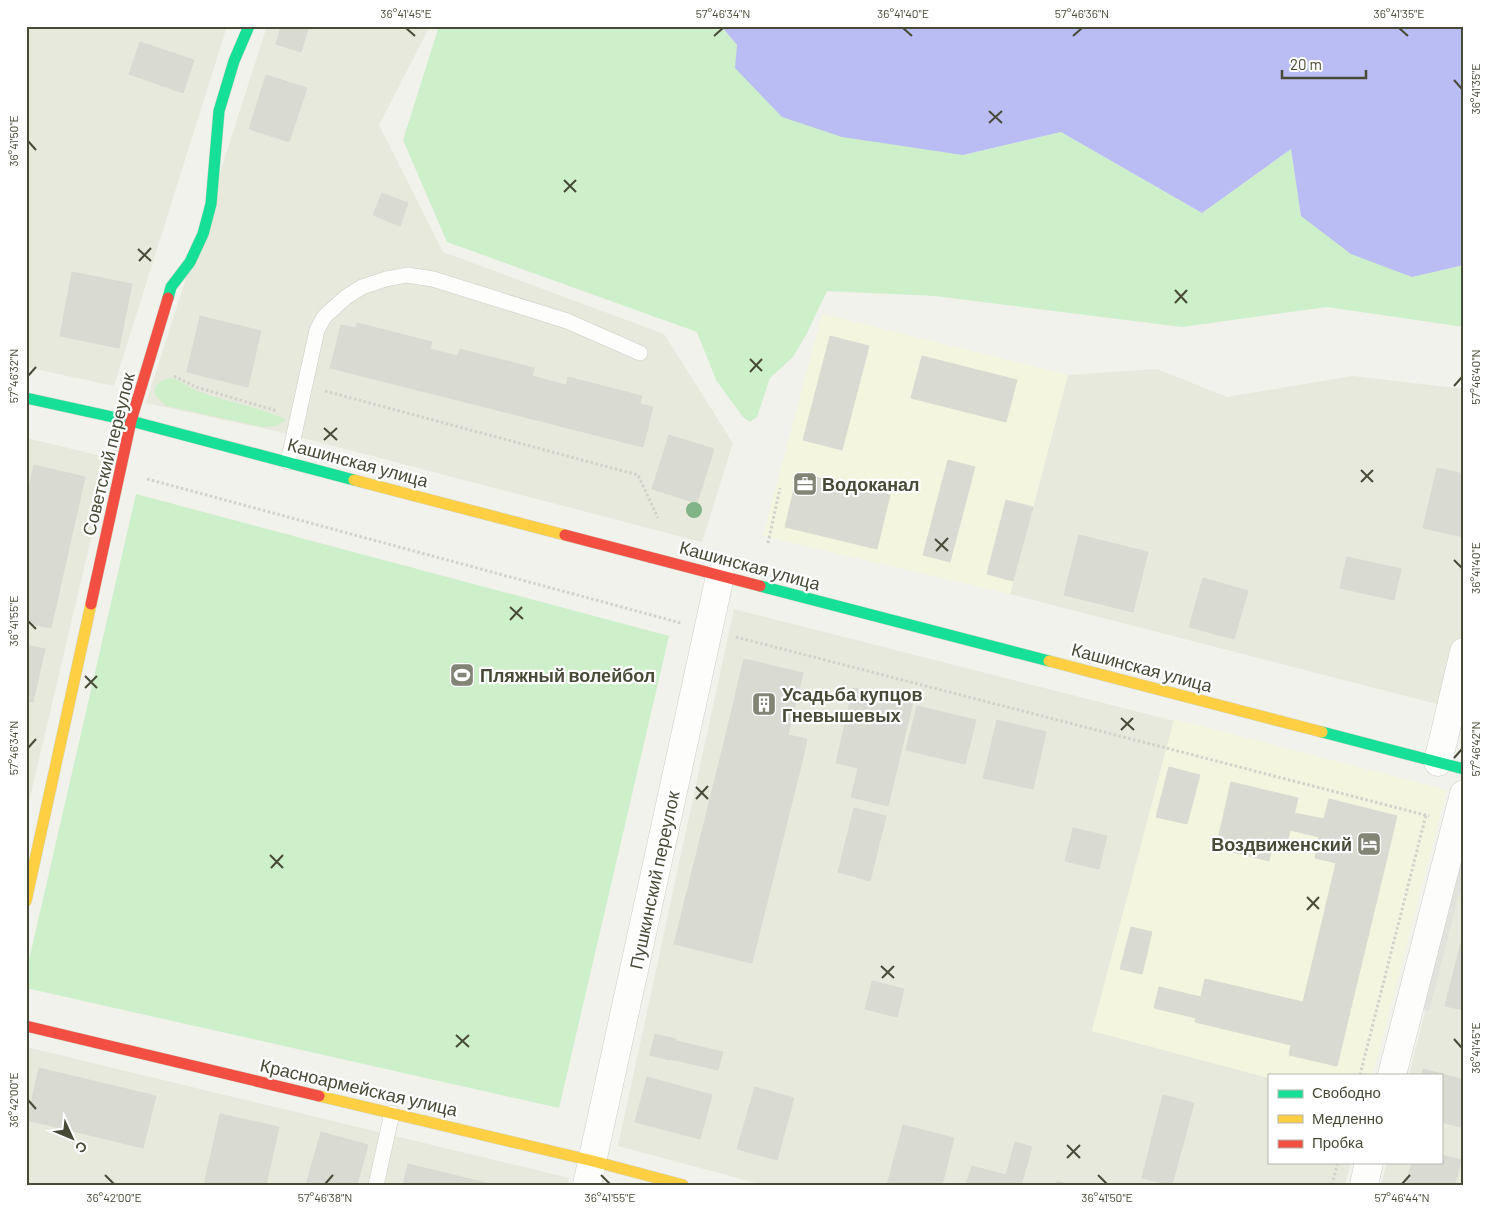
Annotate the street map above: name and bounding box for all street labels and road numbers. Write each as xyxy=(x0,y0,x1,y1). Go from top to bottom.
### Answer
street label: Советский переулок xyxy=(77,370,139,538)
street label: Кашинская улица xyxy=(285,433,432,492)
street label: Кашинская улица xyxy=(677,536,824,595)
street label: Кашинская улица xyxy=(1069,638,1216,697)
street label: Пушкинский переулок xyxy=(624,789,684,971)
street label: Красноармейская улица xyxy=(258,1054,461,1121)

